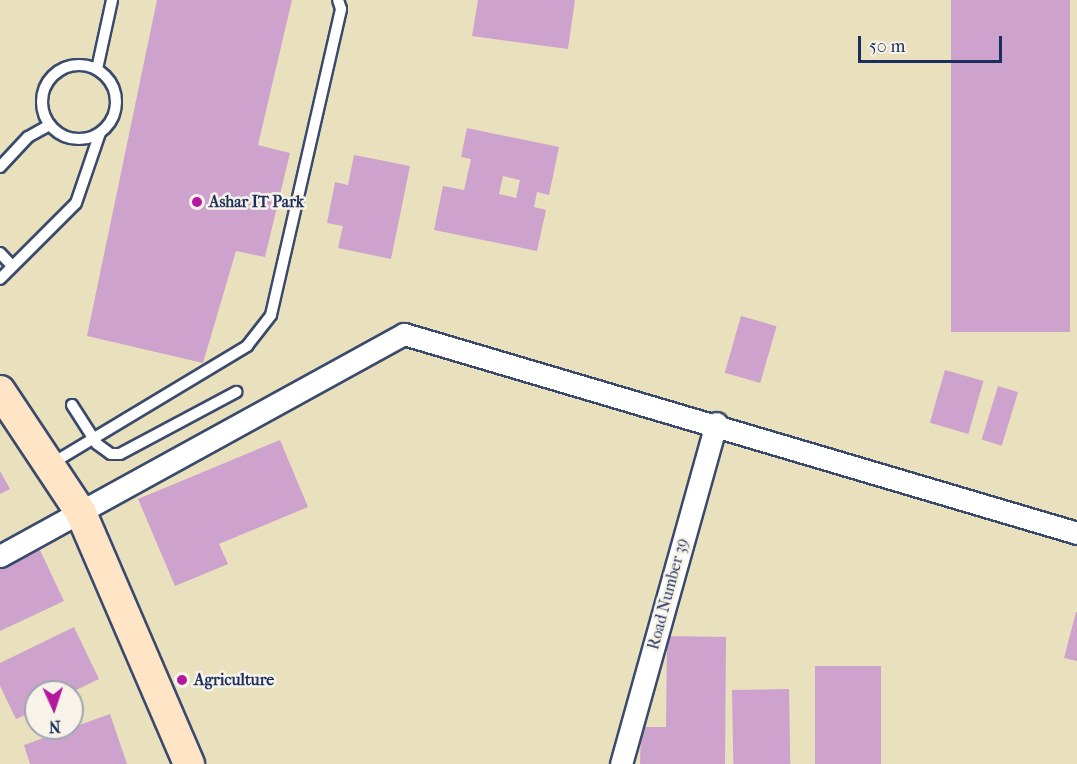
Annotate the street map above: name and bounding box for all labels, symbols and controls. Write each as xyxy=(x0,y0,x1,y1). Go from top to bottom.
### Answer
scale bar xyxy=(861,24,1005,62)
text: 50 m xyxy=(869,36,905,57)
place label: Ashar IT Park xyxy=(209,192,304,212)
marker: Ashar IT Park xyxy=(190,195,204,209)
street label: Road Number 39 xyxy=(644,536,692,652)
place label: Agriculture xyxy=(194,670,274,690)
marker: Agriculture xyxy=(175,673,189,687)
north arrow xyxy=(24,680,84,740)
text: N xyxy=(48,717,61,736)

